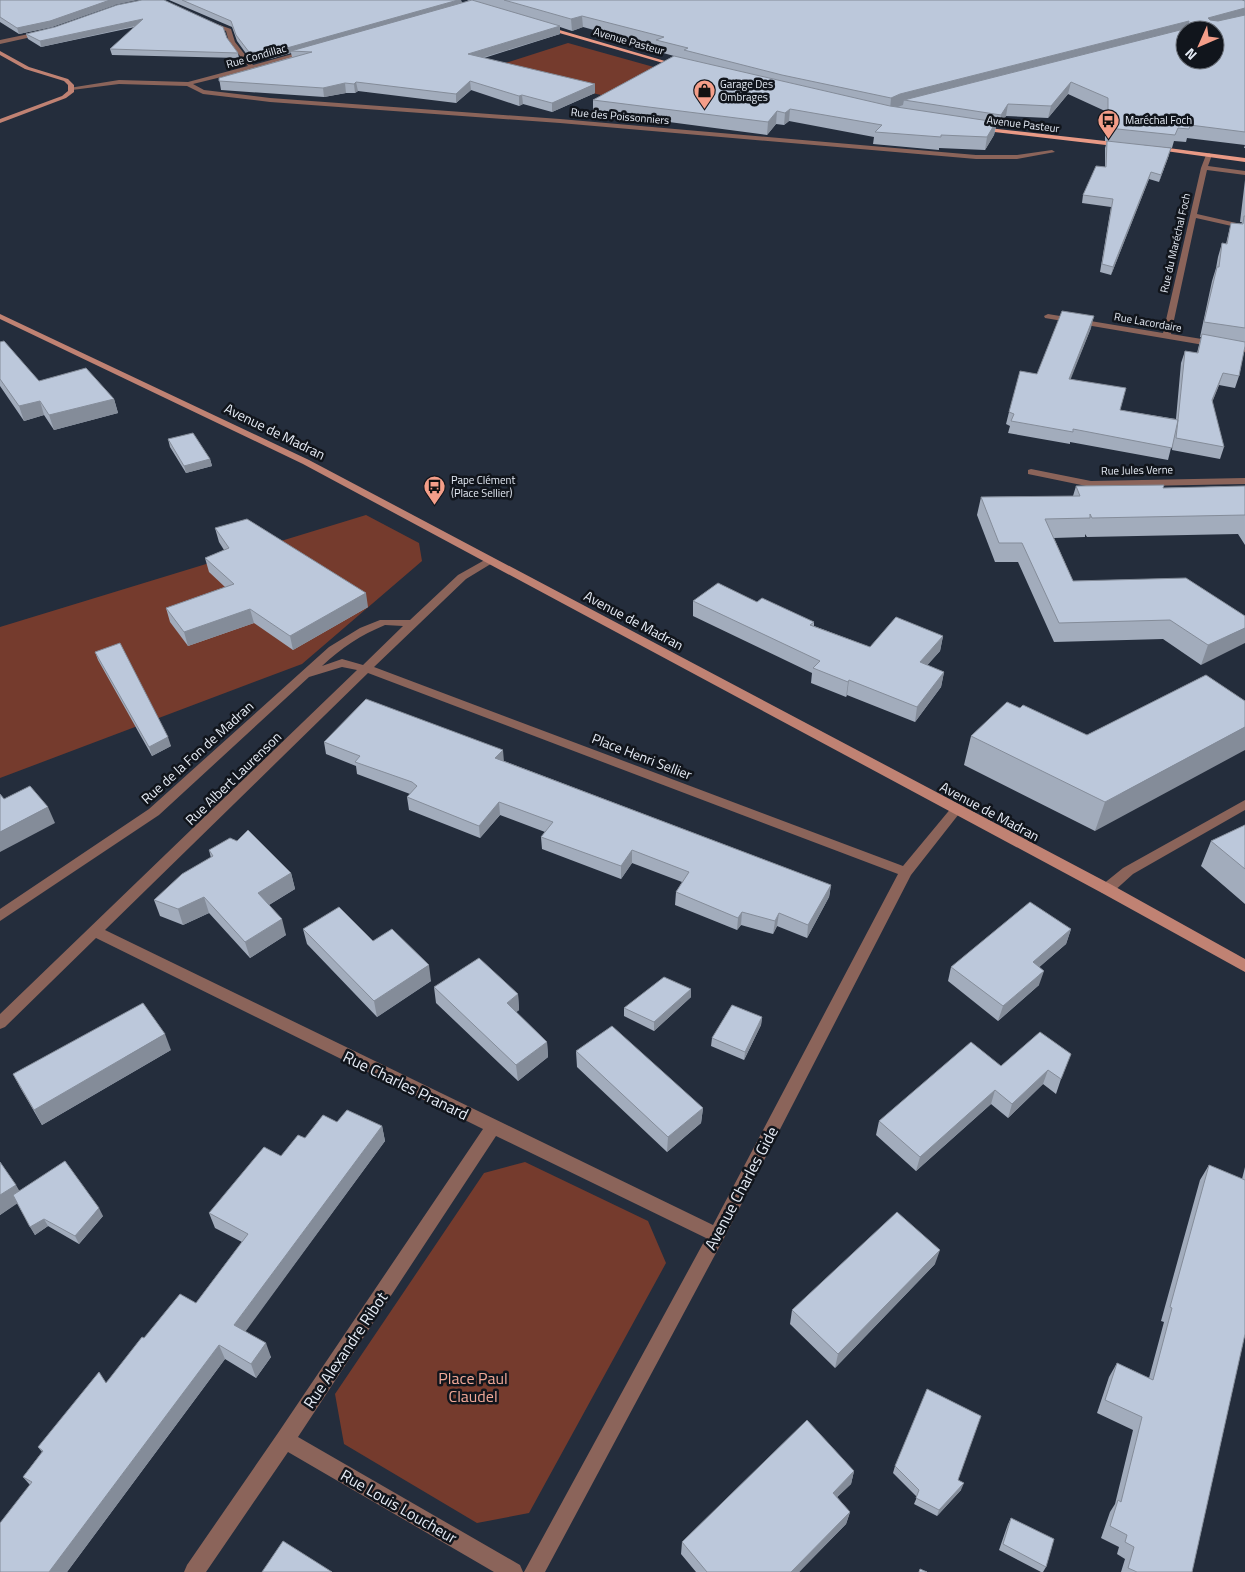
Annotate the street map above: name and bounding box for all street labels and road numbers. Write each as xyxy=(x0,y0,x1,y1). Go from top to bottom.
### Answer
street label: Avenue Pasteur xyxy=(592,23,666,59)
street label: Rue Condillac xyxy=(224,40,288,72)
street label: Rue des Poissonniers xyxy=(570,104,670,128)
street label: Avenue Pasteur xyxy=(986,112,1060,136)
street label: Rue du Maréchal Foch xyxy=(1156,191,1194,294)
street label: Rue Lacordaire xyxy=(1113,308,1184,336)
street label: Avenue de Madran xyxy=(221,397,329,465)
street label: Rue Jules Verne xyxy=(1101,461,1174,479)
street label: Avenue de Madran xyxy=(581,585,687,655)
street label: Rue de la Fon de Madran xyxy=(136,696,258,808)
street label: Rue Albert Laurenson xyxy=(180,726,286,830)
street label: Place Henri Sellier xyxy=(589,727,695,785)
street label: Avenue de Madran xyxy=(937,776,1043,846)
street label: Rue Charles Pranard xyxy=(339,1044,473,1126)
street label: Avenue Charles Gide xyxy=(698,1122,784,1254)
street label: Rue Alexandre Ribot xyxy=(297,1287,393,1413)
street label: Rue Louis Loucheur xyxy=(336,1463,462,1549)

